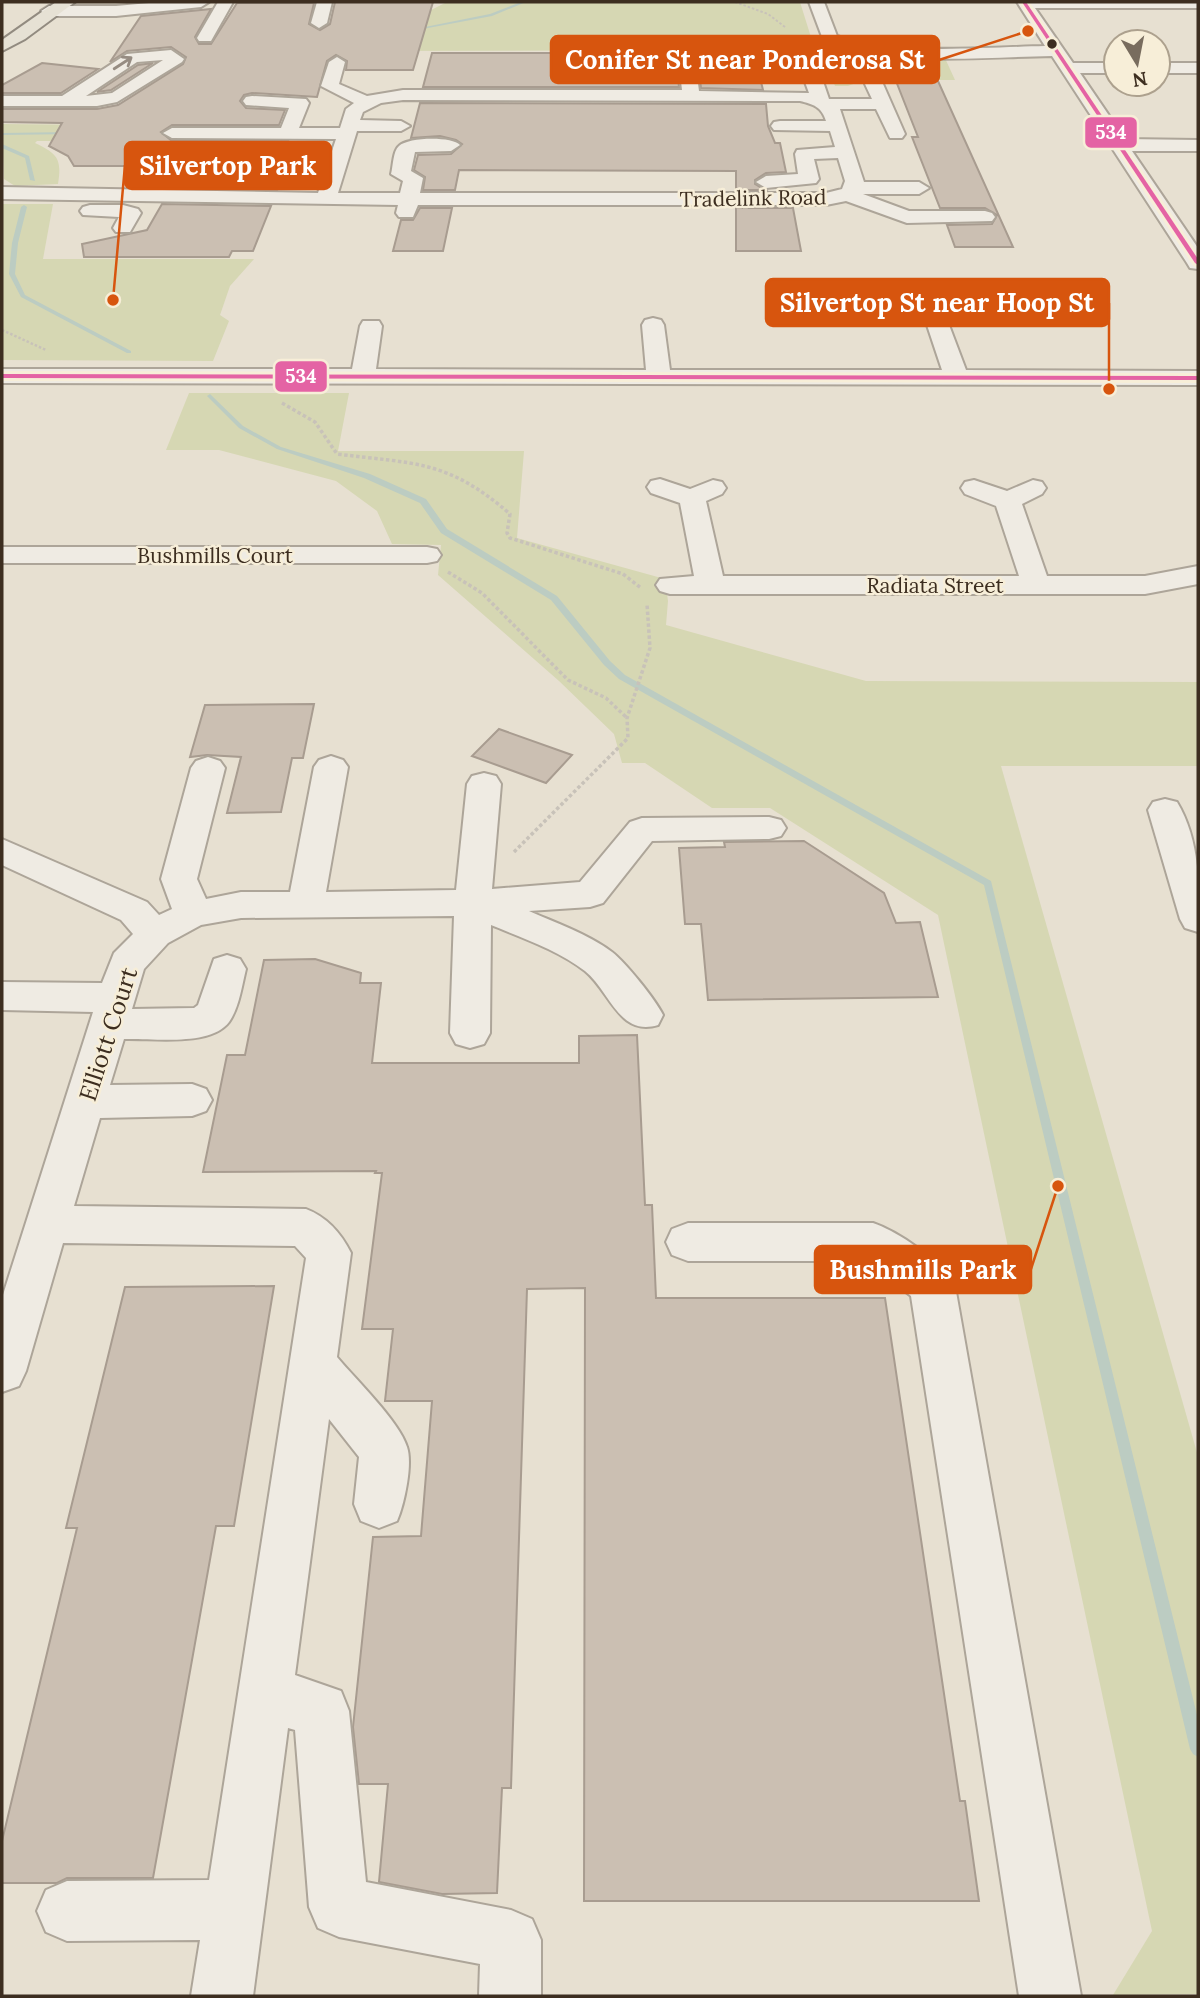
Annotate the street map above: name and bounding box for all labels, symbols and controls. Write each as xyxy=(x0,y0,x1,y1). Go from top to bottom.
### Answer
north arrow xyxy=(1102,28,1172,98)
callout: Conifer St near Ponderosa St xyxy=(551,36,939,83)
unlabelled marker xyxy=(1045,37,1059,51)
text: Conifer St near Ponderosa St xyxy=(565,43,926,76)
one-way arrow xyxy=(112,56,132,70)
text: N xyxy=(1130,67,1149,93)
line badge: 534 xyxy=(1084,116,1138,149)
text: 534 xyxy=(1095,120,1127,144)
callout: Silvertop Park xyxy=(125,142,331,189)
text: Silvertop Park xyxy=(139,149,317,182)
street label: Tradelink Road xyxy=(679,183,827,213)
callout: Silvertop St near Hoop St xyxy=(766,279,1109,326)
text: Silvertop St near Hoop St xyxy=(780,286,1096,319)
line badge: 534 xyxy=(274,360,328,393)
text: 534 xyxy=(285,364,317,388)
street label: Bushmills Court xyxy=(137,542,294,569)
street label: Radiata Street xyxy=(866,572,1004,599)
street label: Elliott Court xyxy=(72,962,144,1105)
callout: Bushmills Park xyxy=(815,1246,1031,1293)
text: Bushmills Park xyxy=(829,1253,1017,1286)

